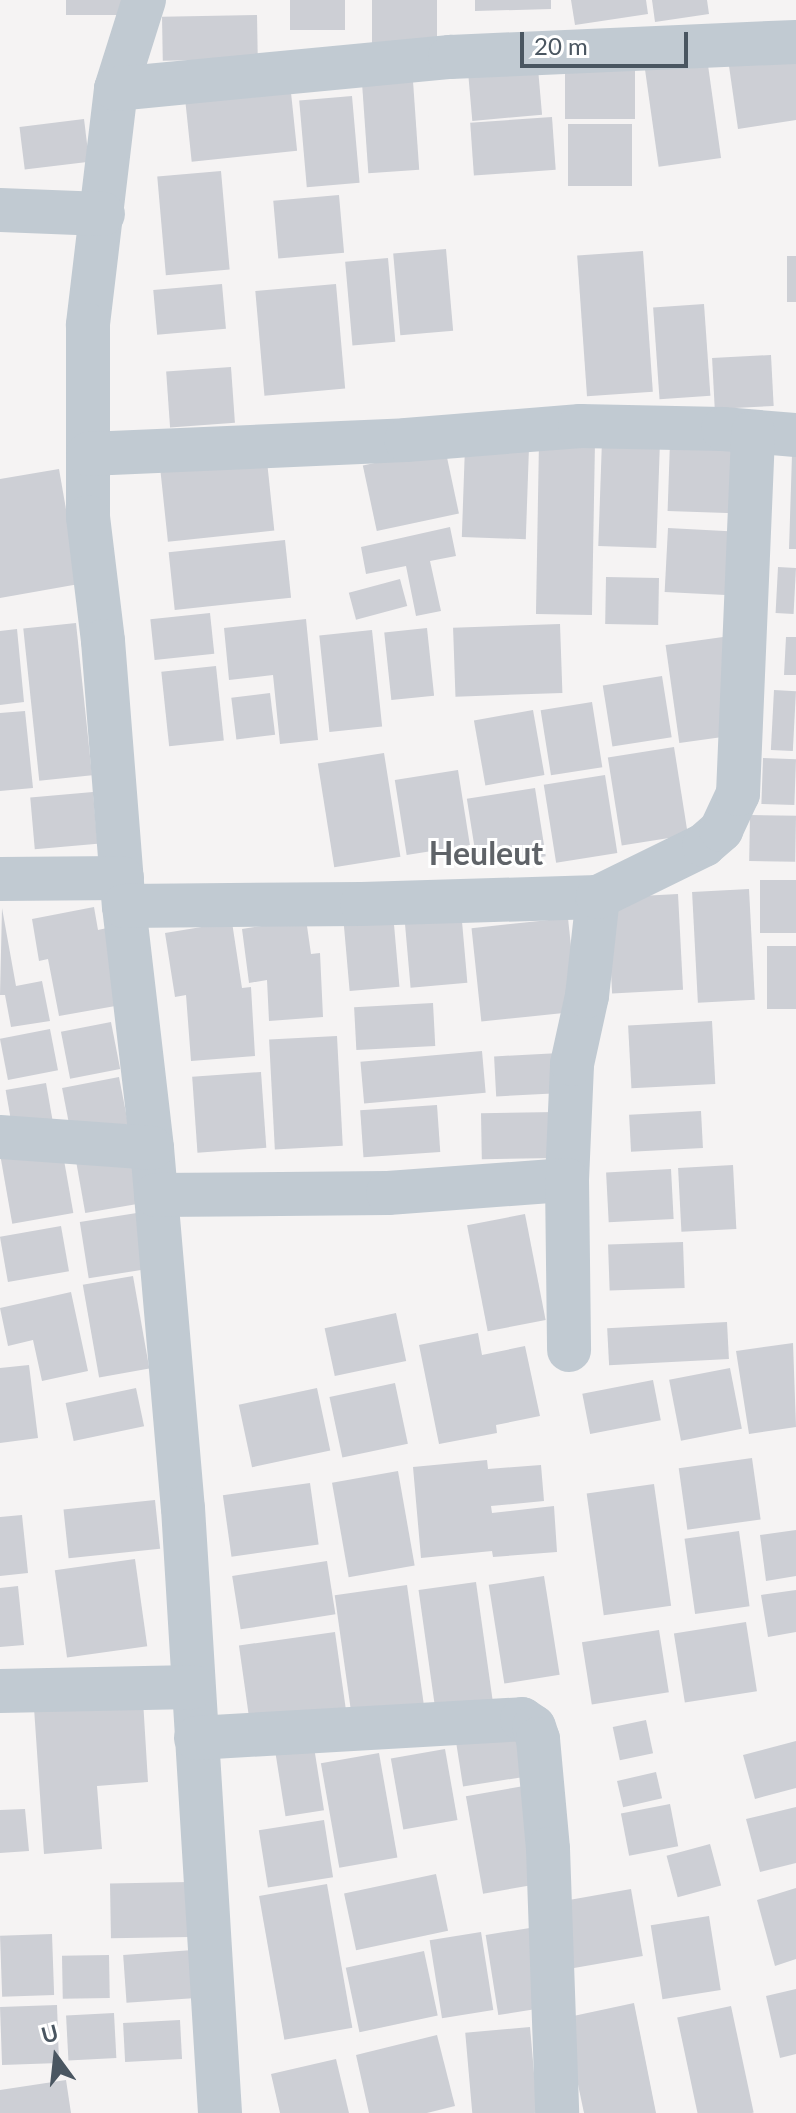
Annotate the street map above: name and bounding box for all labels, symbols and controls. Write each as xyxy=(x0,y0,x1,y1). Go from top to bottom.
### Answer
scale bar xyxy=(524,16,692,66)
text: 20 m xyxy=(534,31,588,60)
district label: Heuleut xyxy=(429,834,543,872)
north arrow xyxy=(16,2017,96,2097)
text: U xyxy=(38,2018,61,2048)

